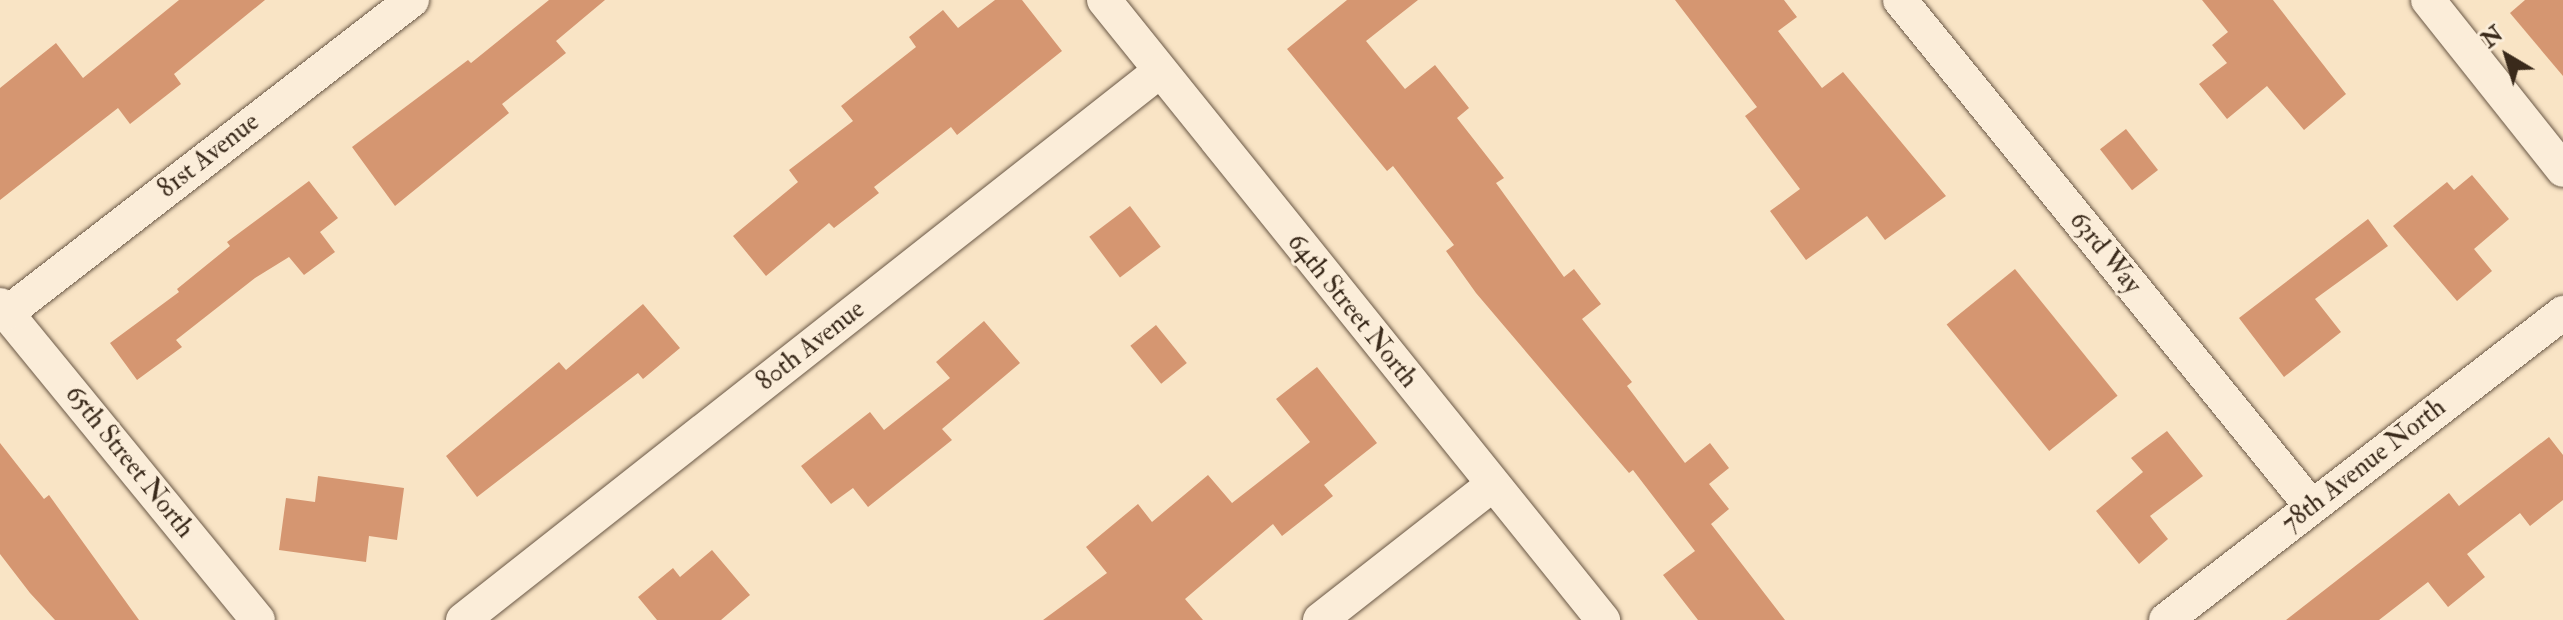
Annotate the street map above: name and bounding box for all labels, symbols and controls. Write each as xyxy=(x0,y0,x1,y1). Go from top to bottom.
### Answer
north arrow xyxy=(2467,16,2547,96)
text: N xyxy=(2476,20,2509,54)
street label: 81st Avenue xyxy=(152,107,266,205)
street label: 63rd Way xyxy=(2062,206,2148,300)
street label: 64th Street North xyxy=(1280,227,1424,395)
street label: 80th Avenue xyxy=(751,294,871,398)
street label: 65th Street North xyxy=(58,379,200,545)
street label: 78th Avenue North xyxy=(2276,392,2452,540)

